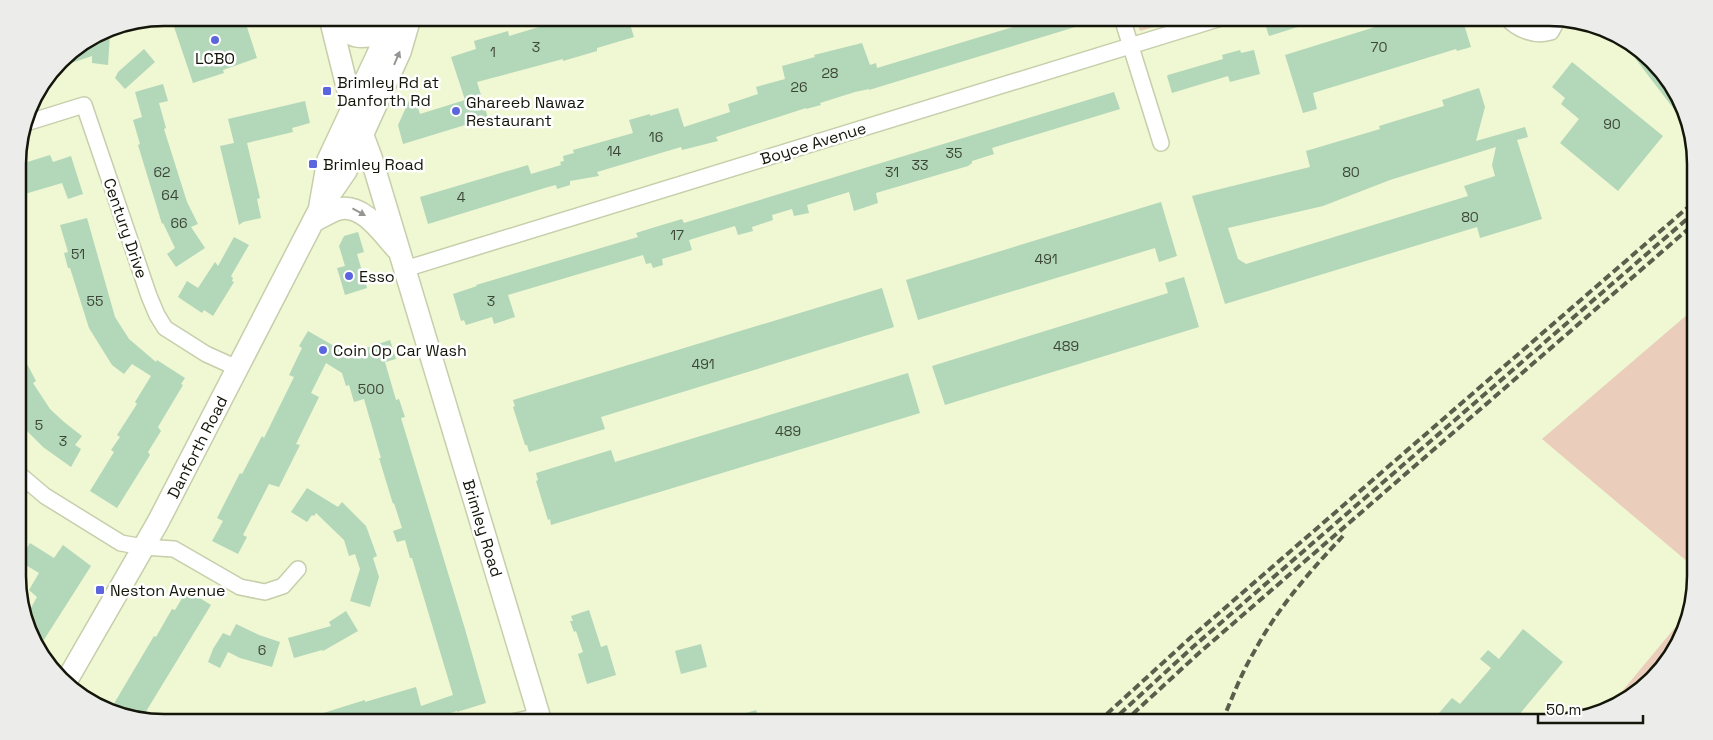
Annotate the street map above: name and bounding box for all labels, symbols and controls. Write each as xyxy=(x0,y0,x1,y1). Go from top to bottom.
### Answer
marker: LCBO xyxy=(209,34,221,46)
house number: 3 xyxy=(532,38,540,56)
house number: 70 xyxy=(1371,38,1387,56)
house number: 1 xyxy=(490,43,496,61)
place label: LCBO xyxy=(195,48,235,69)
one-way arrow xyxy=(394,51,402,65)
house number: 28 xyxy=(821,64,839,82)
place label: Brimley Rd at Danforth Rd xyxy=(337,72,439,111)
house number: 26 xyxy=(790,78,808,96)
marker: Brimley Rd at Danforth Rd xyxy=(321,85,333,97)
place label: Ghareeb Nawaz Restaurant xyxy=(466,92,585,131)
marker: Ghareeb Nawaz Restaurant xyxy=(450,105,462,117)
house number: 90 xyxy=(1603,115,1621,133)
street label: Boyce Avenue xyxy=(758,117,869,170)
house number: 16 xyxy=(649,128,663,146)
house number: 14 xyxy=(607,142,622,160)
house number: 35 xyxy=(946,144,962,162)
place label: Brimley Road xyxy=(323,154,424,175)
house number: 33 xyxy=(912,156,928,174)
marker: Brimley Road xyxy=(307,158,319,170)
house number: 62 xyxy=(154,163,170,181)
house number: 31 xyxy=(885,163,899,181)
house number: 80 xyxy=(1342,163,1360,181)
street label: Century Drive xyxy=(99,175,153,281)
house number: 64 xyxy=(161,186,179,204)
house number: 4 xyxy=(457,188,466,206)
one-way arrow xyxy=(352,208,365,217)
house number: 80 xyxy=(1461,208,1479,226)
house number: 66 xyxy=(170,214,188,232)
house number: 17 xyxy=(670,226,684,244)
house number: 51 xyxy=(71,245,85,263)
house number: 491 xyxy=(1034,250,1058,268)
place label: Esso xyxy=(359,266,395,287)
marker: Esso xyxy=(343,270,355,282)
house number: 55 xyxy=(87,292,103,310)
house number: 3 xyxy=(487,292,495,310)
house number: 489 xyxy=(1053,337,1079,355)
place label: Coin Op Car Wash xyxy=(333,340,467,361)
marker: Coin Op Car Wash xyxy=(317,344,329,356)
house number: 491 xyxy=(691,355,715,373)
house number: 500 xyxy=(358,380,384,398)
street label: Danforth Road xyxy=(163,392,232,502)
house number: 5 xyxy=(35,416,43,434)
house number: 489 xyxy=(775,422,801,440)
house number: 3 xyxy=(59,432,67,450)
street label: Brimley Road xyxy=(458,477,507,579)
place label: Neston Avenue xyxy=(110,580,226,601)
marker: Neston Avenue xyxy=(94,584,106,596)
house number: 6 xyxy=(258,641,266,659)
scale bar xyxy=(1538,692,1643,724)
text: 50 m xyxy=(1546,700,1581,719)

